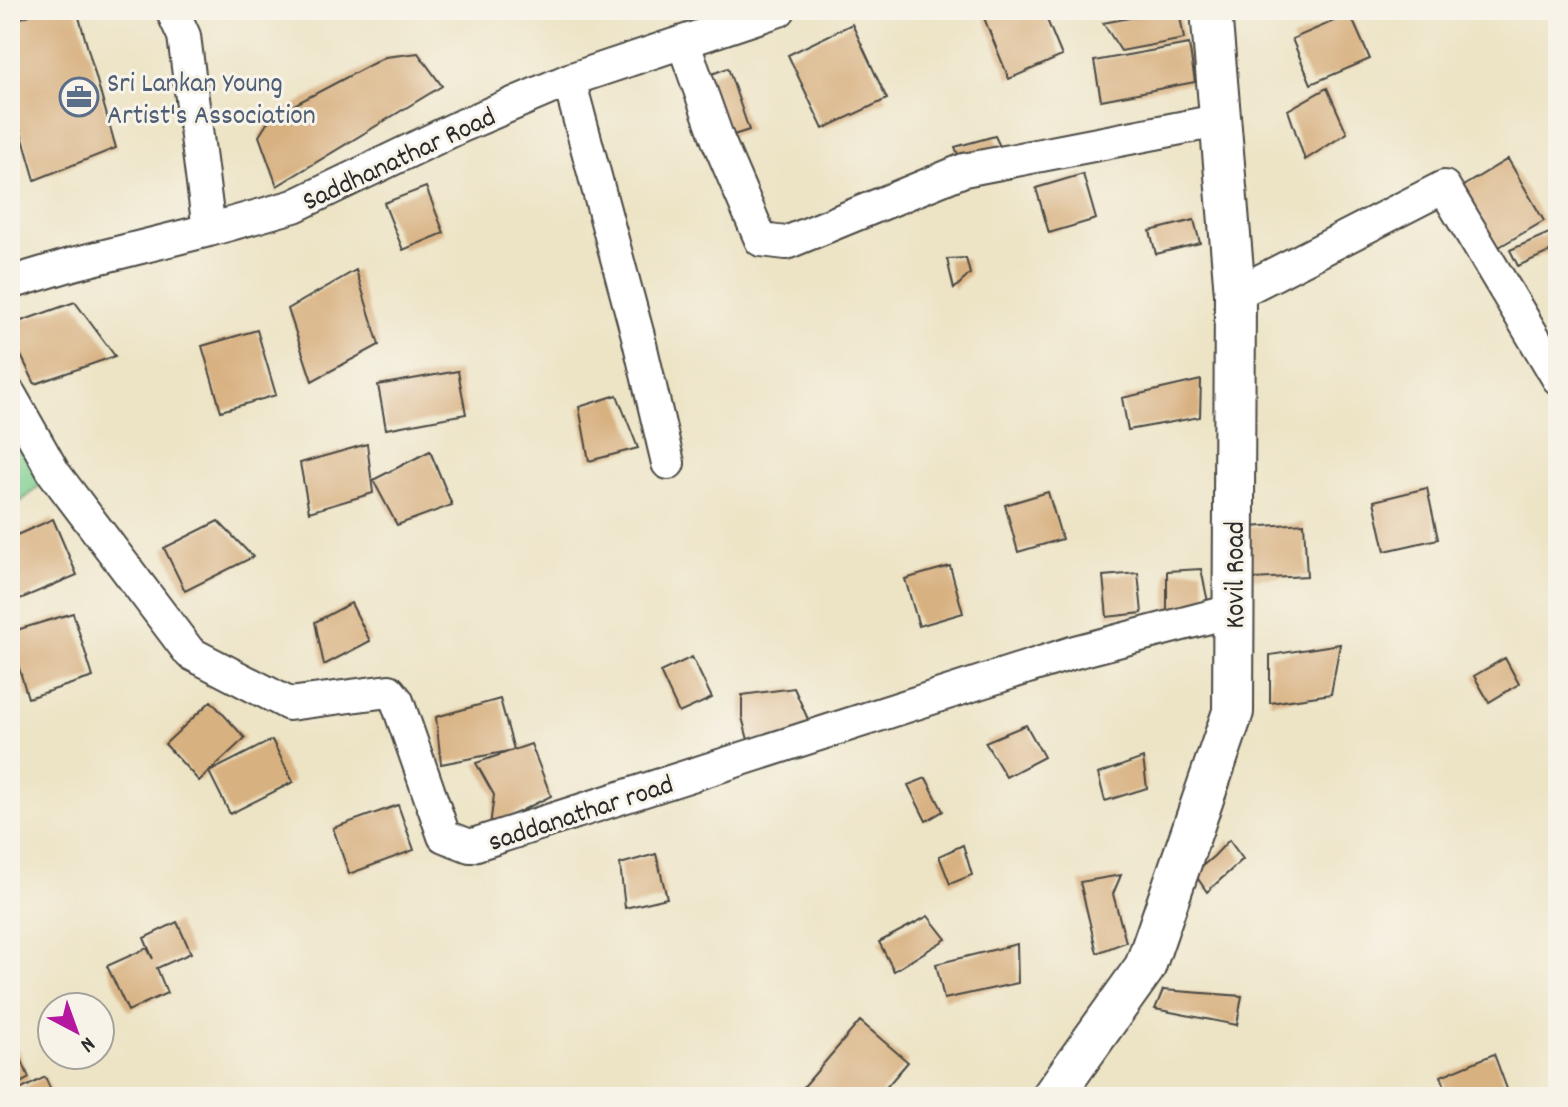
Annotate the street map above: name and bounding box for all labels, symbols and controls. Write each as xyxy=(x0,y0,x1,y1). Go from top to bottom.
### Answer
place label: Sri Lankan Young Artist's Association xyxy=(107,66,316,138)
office icon: Sri Lankan Young Artist's Association xyxy=(58,76,100,118)
street label: Saddhanathar Road xyxy=(297,99,503,224)
street label: Kovil Road xyxy=(1218,521,1258,629)
street label: saddanathar road xyxy=(484,767,679,865)
north arrow xyxy=(36,991,116,1071)
text: N xyxy=(72,1028,101,1059)

